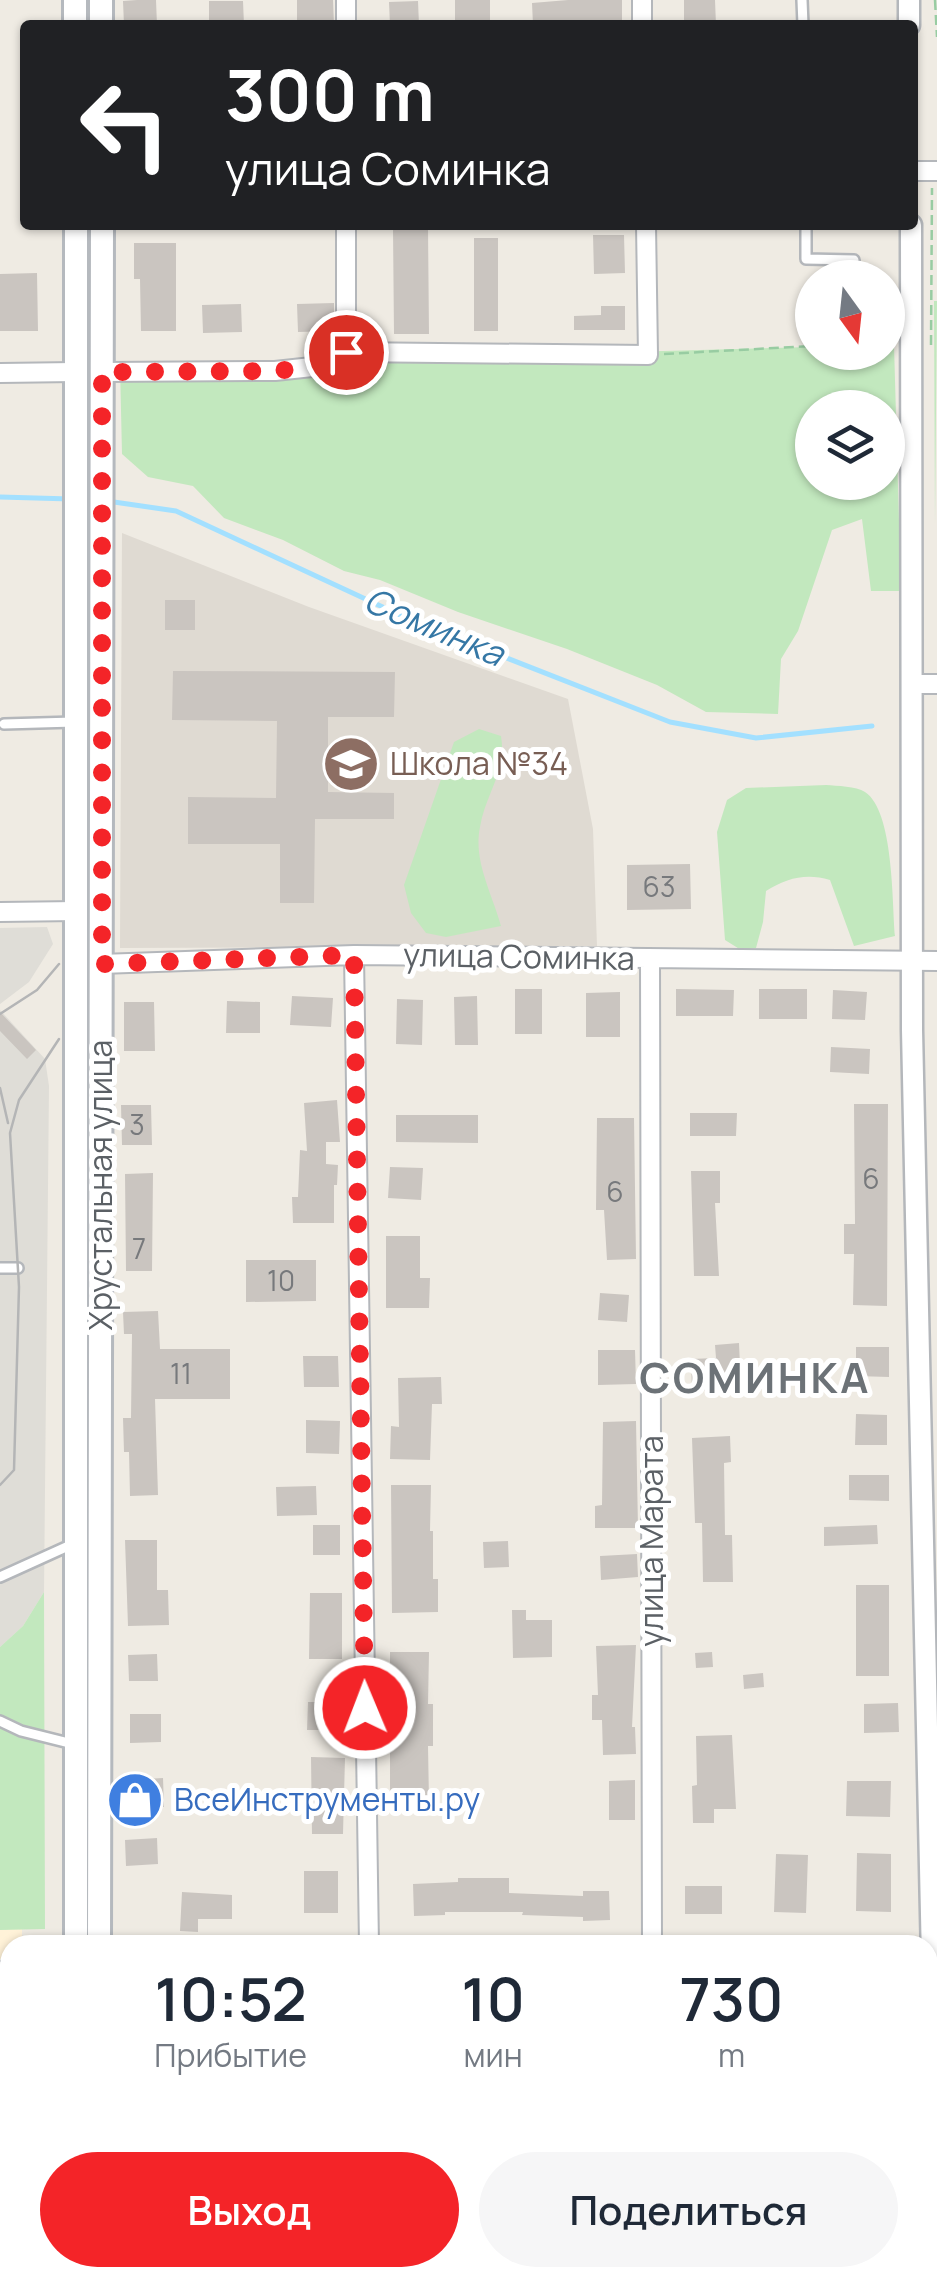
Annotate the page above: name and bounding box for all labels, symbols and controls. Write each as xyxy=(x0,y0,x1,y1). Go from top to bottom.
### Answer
text: 300 m xyxy=(225,46,435,142)
icon: left xyxy=(60,60,190,190)
text: улица Соминка xyxy=(225,137,551,199)
north arrow xyxy=(795,260,905,370)
map controls xyxy=(795,260,905,500)
pin xyxy=(304,310,389,395)
icon: arrive xyxy=(319,325,374,380)
button: layers xyxy=(795,390,905,500)
water label: Соминка xyxy=(357,575,513,678)
school or university icon: Школа №34 xyxy=(321,734,381,794)
place label: Школа №34 xyxy=(390,741,568,785)
house number: 63 xyxy=(643,867,675,905)
street label: улица Соминка xyxy=(403,932,635,980)
street label: Хрустальная улица xyxy=(78,1040,122,1330)
house number: 3 xyxy=(129,1105,145,1143)
house number: 6 xyxy=(862,1159,880,1197)
house number: 6 xyxy=(606,1172,624,1210)
house number: 7 xyxy=(132,1229,146,1267)
house number: 10 xyxy=(267,1261,295,1299)
district label: СОМИНКА xyxy=(639,1348,871,1406)
house number: 11 xyxy=(170,1354,192,1392)
street label: улица Марата xyxy=(629,1435,673,1647)
position arrow xyxy=(313,1656,417,1760)
shop icon: ВсеИнструменты.ру xyxy=(105,1770,165,1830)
place label: ВсеИнструменты.ру xyxy=(174,1777,480,1821)
text: 10:52 xyxy=(155,1957,307,2039)
text: 10 xyxy=(461,1957,525,2039)
text: 730 xyxy=(679,1957,784,2039)
text: Прибытие xyxy=(154,2033,307,2077)
text: мин xyxy=(463,2033,523,2077)
text: m xyxy=(718,2033,745,2077)
button: Выход xyxy=(40,2152,459,2267)
button: Поделиться xyxy=(479,2152,898,2267)

